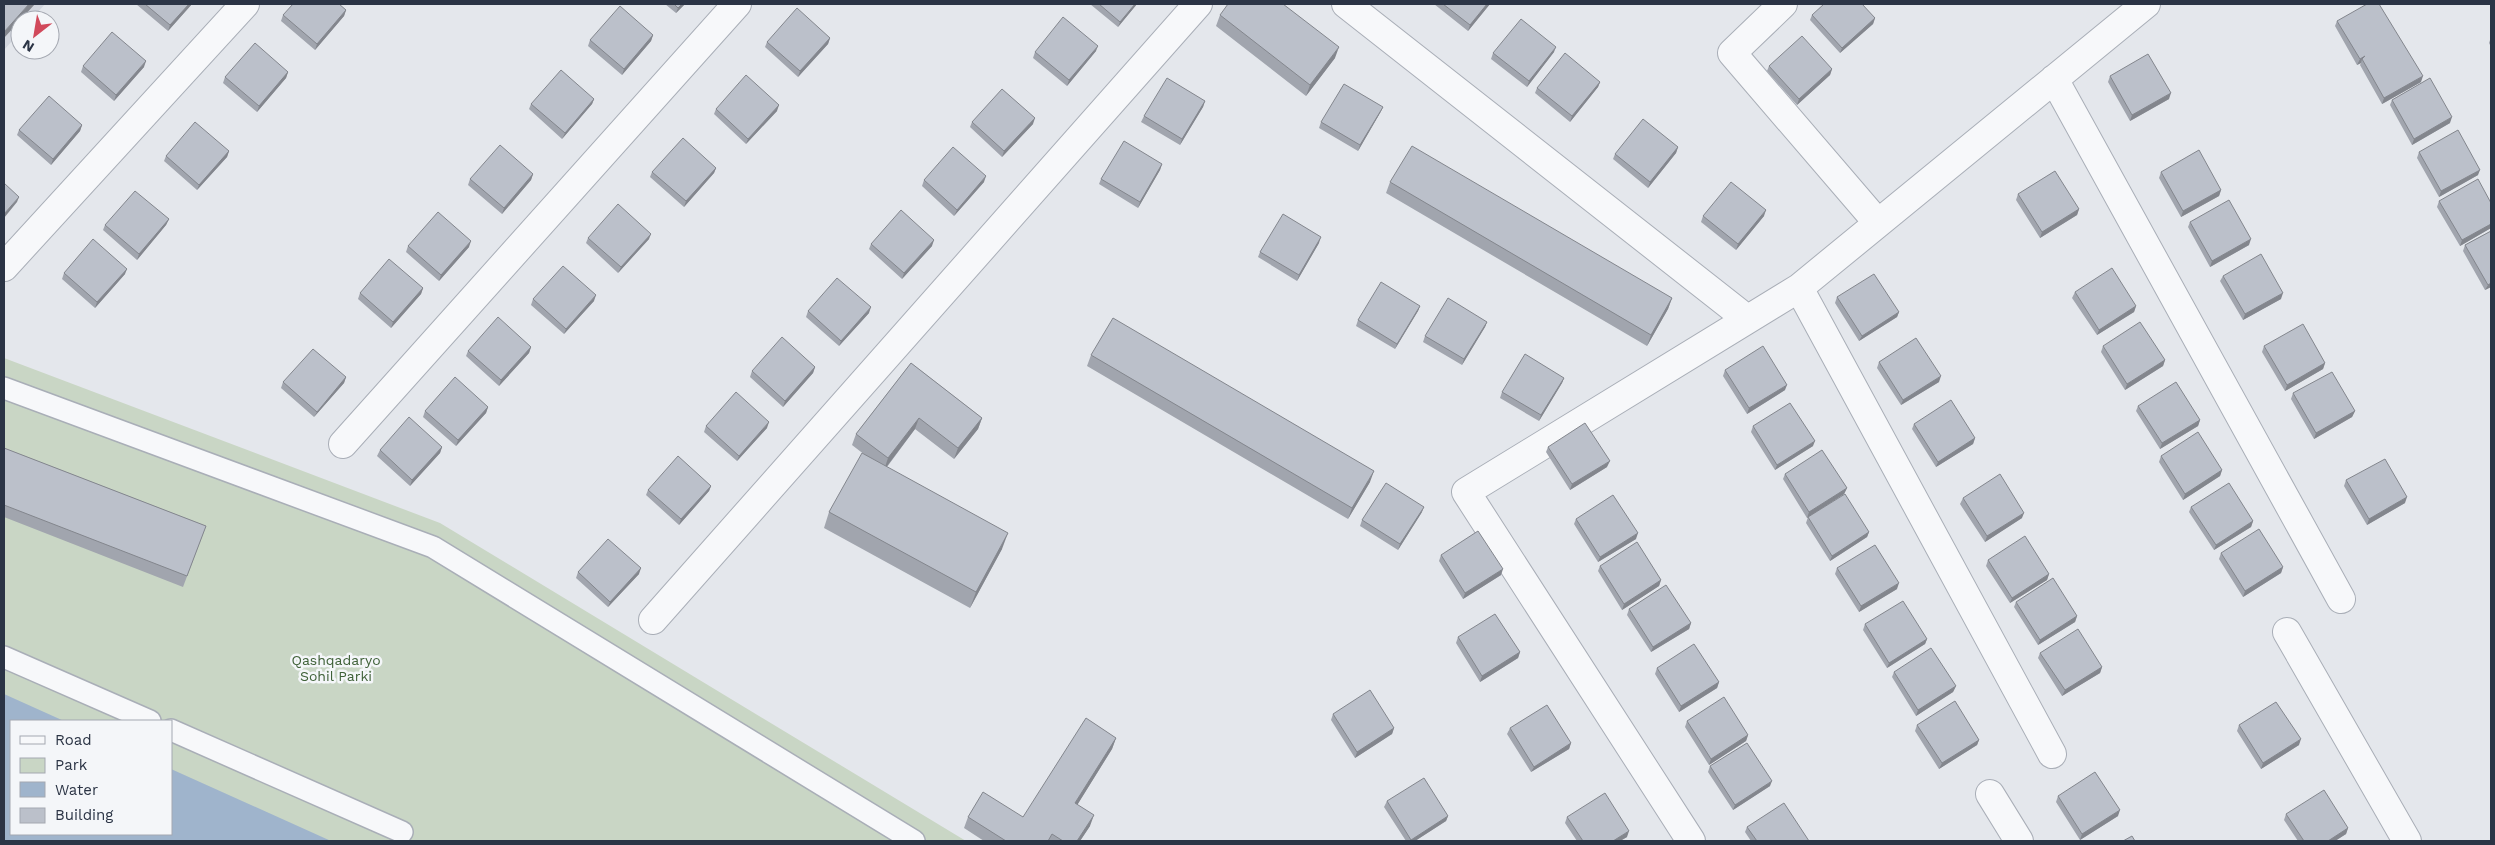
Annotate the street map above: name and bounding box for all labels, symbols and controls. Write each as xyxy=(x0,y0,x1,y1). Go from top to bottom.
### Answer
north arrow xyxy=(10,10,60,60)
text: N xyxy=(20,37,37,56)
park label: Qashqadaryo Sohil Parki xyxy=(291,652,381,684)
legend xyxy=(10,720,172,835)
text: Road xyxy=(55,731,92,749)
text: Park xyxy=(55,756,88,774)
text: Water xyxy=(55,781,98,799)
text: Building xyxy=(55,806,113,824)

